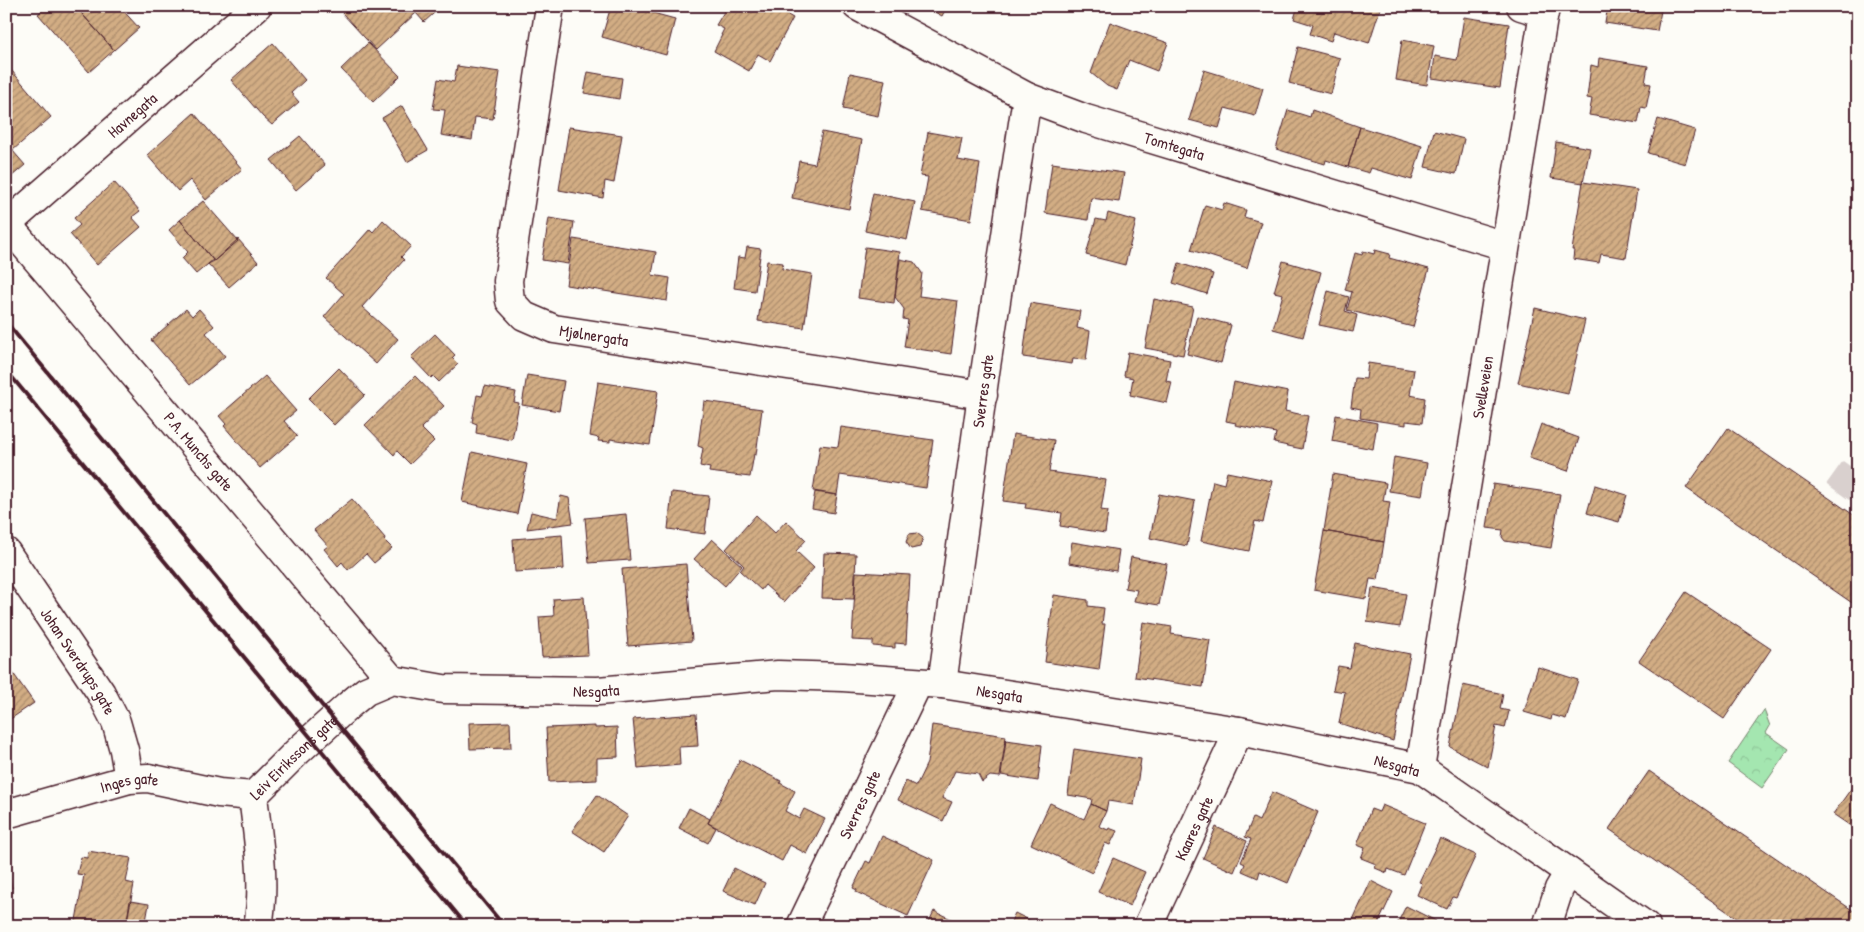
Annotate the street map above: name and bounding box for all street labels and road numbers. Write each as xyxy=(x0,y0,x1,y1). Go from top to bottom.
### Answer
street label: Havnegata xyxy=(103,87,162,143)
street label: Tomtegata xyxy=(1141,126,1207,165)
street label: Mjølnergata xyxy=(558,319,630,351)
street label: Sverres gate xyxy=(967,352,999,429)
street label: Svelleveien xyxy=(1466,354,1498,420)
street label: P.A. Munchs gate xyxy=(159,407,239,496)
street label: Johan Sverdrups gate xyxy=(36,603,121,719)
street label: Nesgata xyxy=(573,678,620,702)
street label: Nesgata xyxy=(975,679,1024,708)
street label: Leiv Eirikssons gate xyxy=(244,709,343,805)
street label: Nesgata xyxy=(1372,748,1422,782)
street label: Sverres gate xyxy=(834,766,886,842)
street label: Inges gate xyxy=(97,767,162,798)
street label: Kaares gate xyxy=(1169,792,1218,864)

